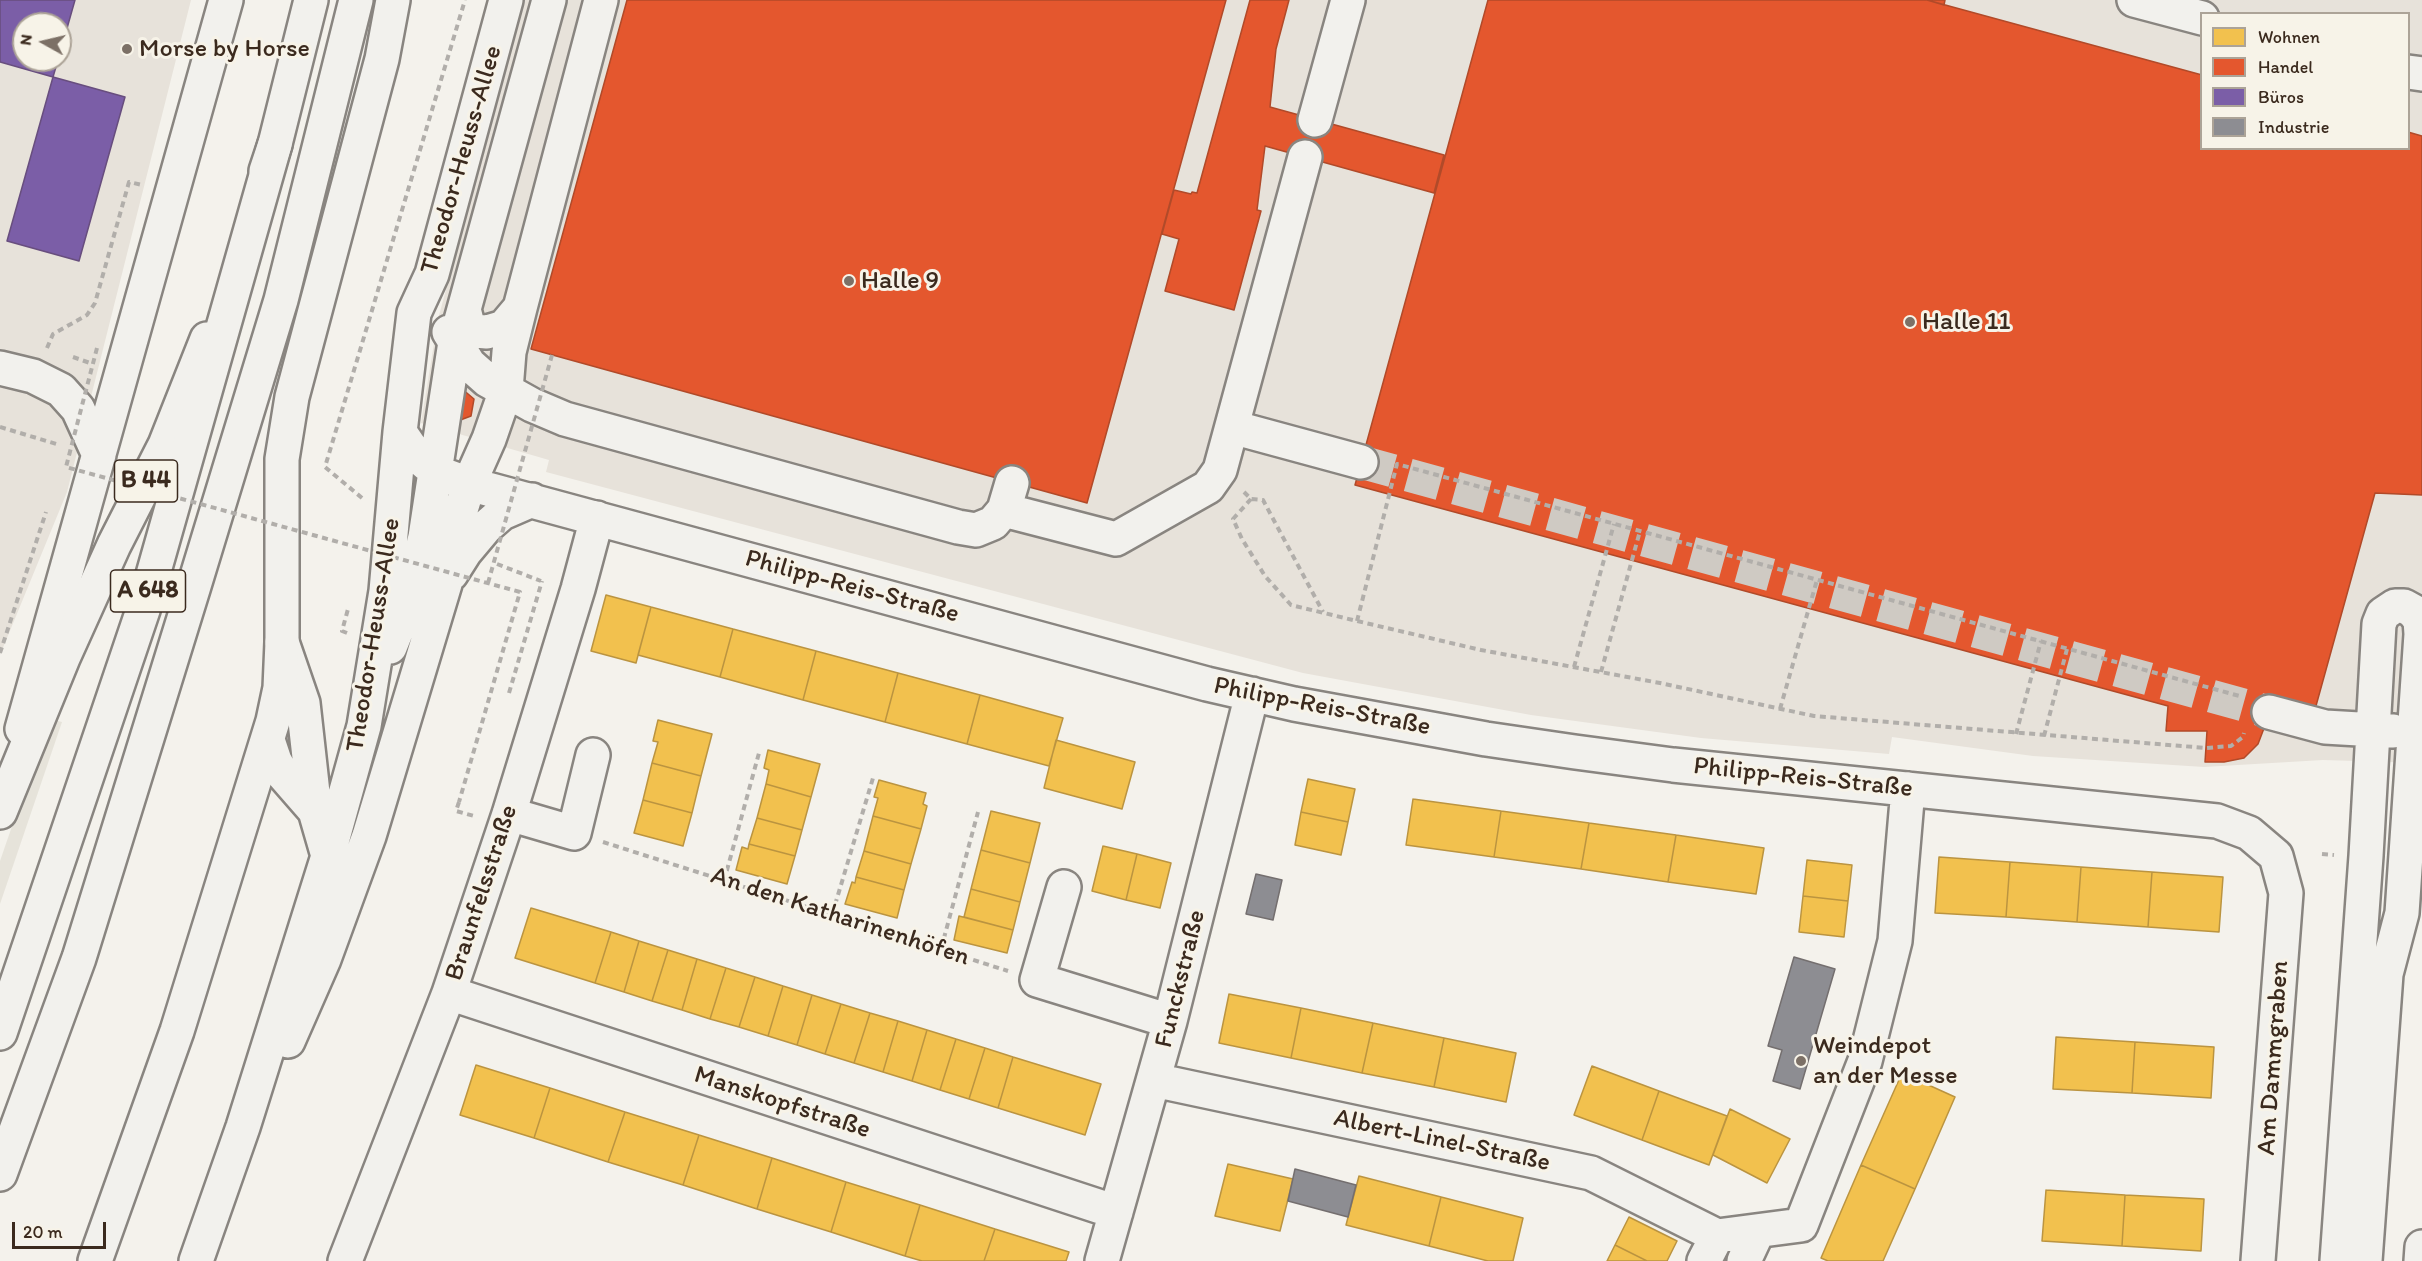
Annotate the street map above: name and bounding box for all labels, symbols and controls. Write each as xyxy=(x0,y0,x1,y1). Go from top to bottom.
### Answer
north arrow xyxy=(12,12,72,72)
legend xyxy=(2200,12,2410,150)
text: Wohnen xyxy=(2258,26,2320,48)
text: N xyxy=(16,33,36,46)
place label: Morse by Horse xyxy=(139,33,310,65)
marker: Morse by Horse xyxy=(120,42,134,56)
street label: Theodor-Heuss-Allee xyxy=(414,42,510,278)
text: Handel xyxy=(2258,56,2313,78)
text: Büros xyxy=(2258,86,2304,108)
text: Industrie xyxy=(2258,116,2329,138)
place label: Halle 9 xyxy=(861,265,939,297)
marker: Halle 9 xyxy=(842,274,856,288)
place label: Halle 11 xyxy=(1922,306,2011,338)
marker: Halle 11 xyxy=(1903,315,1917,329)
road number: B 44 xyxy=(114,460,178,502)
street label: Theodor-Heuss-Allee xyxy=(340,516,408,754)
street label: Philipp-Reis-Straße xyxy=(742,543,962,631)
road number: A 648 xyxy=(110,570,186,612)
street label: Philipp-Reis-Straße xyxy=(1211,671,1433,743)
street label: Philipp-Reis-Straße xyxy=(1692,751,1914,805)
street label: Braunfelsstraße xyxy=(439,801,525,985)
street label: An den Katharinenhöfen xyxy=(707,860,973,974)
street label: Funckstraße xyxy=(1149,907,1213,1051)
street label: Am Dammgraben xyxy=(2252,960,2296,1156)
place label: Weindepot an der Messe xyxy=(1813,1030,1958,1092)
marker: Weindepot an der Messe xyxy=(1794,1054,1808,1068)
street label: Manskopfstraße xyxy=(690,1060,874,1146)
street label: Albert-Linel-Straße xyxy=(1331,1103,1553,1179)
scale bar xyxy=(15,1210,110,1248)
text: 20 m xyxy=(23,1221,63,1243)

